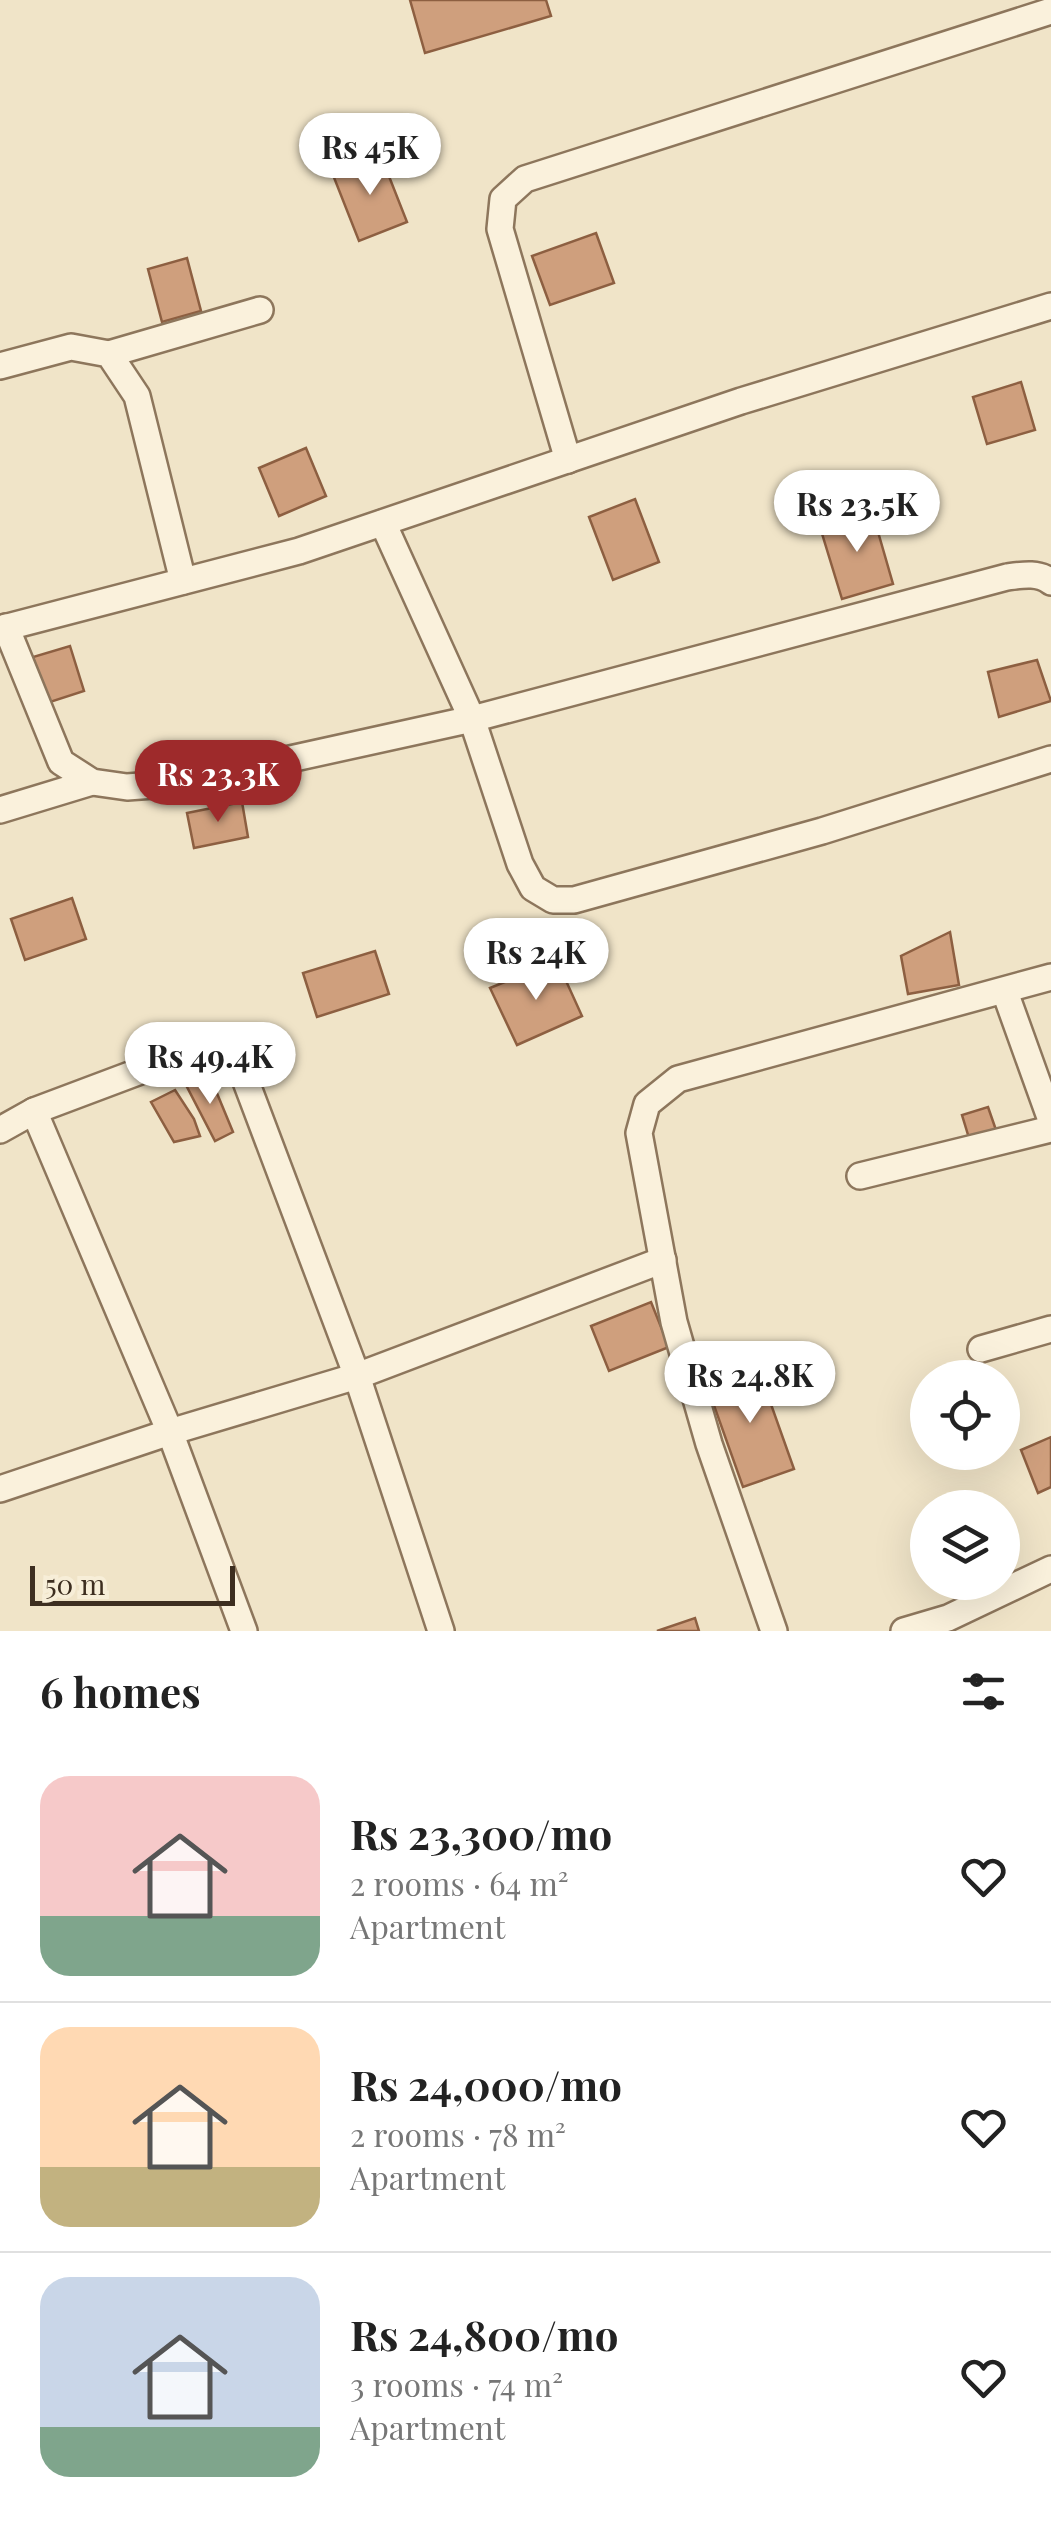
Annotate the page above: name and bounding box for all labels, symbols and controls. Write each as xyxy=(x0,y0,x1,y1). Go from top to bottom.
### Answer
pin: Rs 45K xyxy=(289,113,451,198)
text: Rs 45K xyxy=(321,124,419,167)
pin: Rs 23.5K xyxy=(754,470,960,555)
text: Rs 23.5K xyxy=(796,481,918,524)
pin: Rs 23.3K xyxy=(115,740,321,825)
text: Rs 23.3K xyxy=(157,751,279,794)
pin: Rs 24K xyxy=(455,918,617,1003)
text: Rs 24K xyxy=(486,929,586,972)
pin: Rs 49.4K xyxy=(107,1022,313,1107)
text: Rs 49.4K xyxy=(147,1033,273,1076)
pin: Rs 24.8K xyxy=(647,1341,853,1426)
text: Rs 24.8K xyxy=(686,1352,814,1395)
map controls xyxy=(910,1360,1020,1600)
button: locate xyxy=(910,1360,1020,1470)
button: layers xyxy=(910,1490,1020,1600)
scale bar xyxy=(30,1561,235,1606)
text: 50 m xyxy=(45,1565,105,1602)
text: 6 homes xyxy=(40,1663,201,1719)
icon: filters xyxy=(956,1664,1011,1719)
text: Rs 23,300/mo xyxy=(350,1805,612,1861)
icon: home xyxy=(120,1816,240,1936)
icon: heart xyxy=(956,1849,1011,1904)
text: 2 rooms · 64 m² xyxy=(350,1861,569,1904)
text: Apartment xyxy=(350,1904,505,1947)
text: Rs 24,000/mo xyxy=(350,2056,622,2112)
icon: home xyxy=(120,2067,240,2187)
icon: heart xyxy=(956,2100,1011,2155)
text: 2 rooms · 78 m² xyxy=(350,2112,566,2155)
text: Apartment xyxy=(350,2155,505,2198)
text: Rs 24,800/mo xyxy=(350,2306,618,2362)
icon: home xyxy=(120,2317,240,2437)
icon: heart xyxy=(956,2350,1011,2405)
text: 3 rooms · 74 m² xyxy=(350,2362,563,2405)
text: Apartment xyxy=(350,2405,505,2448)

